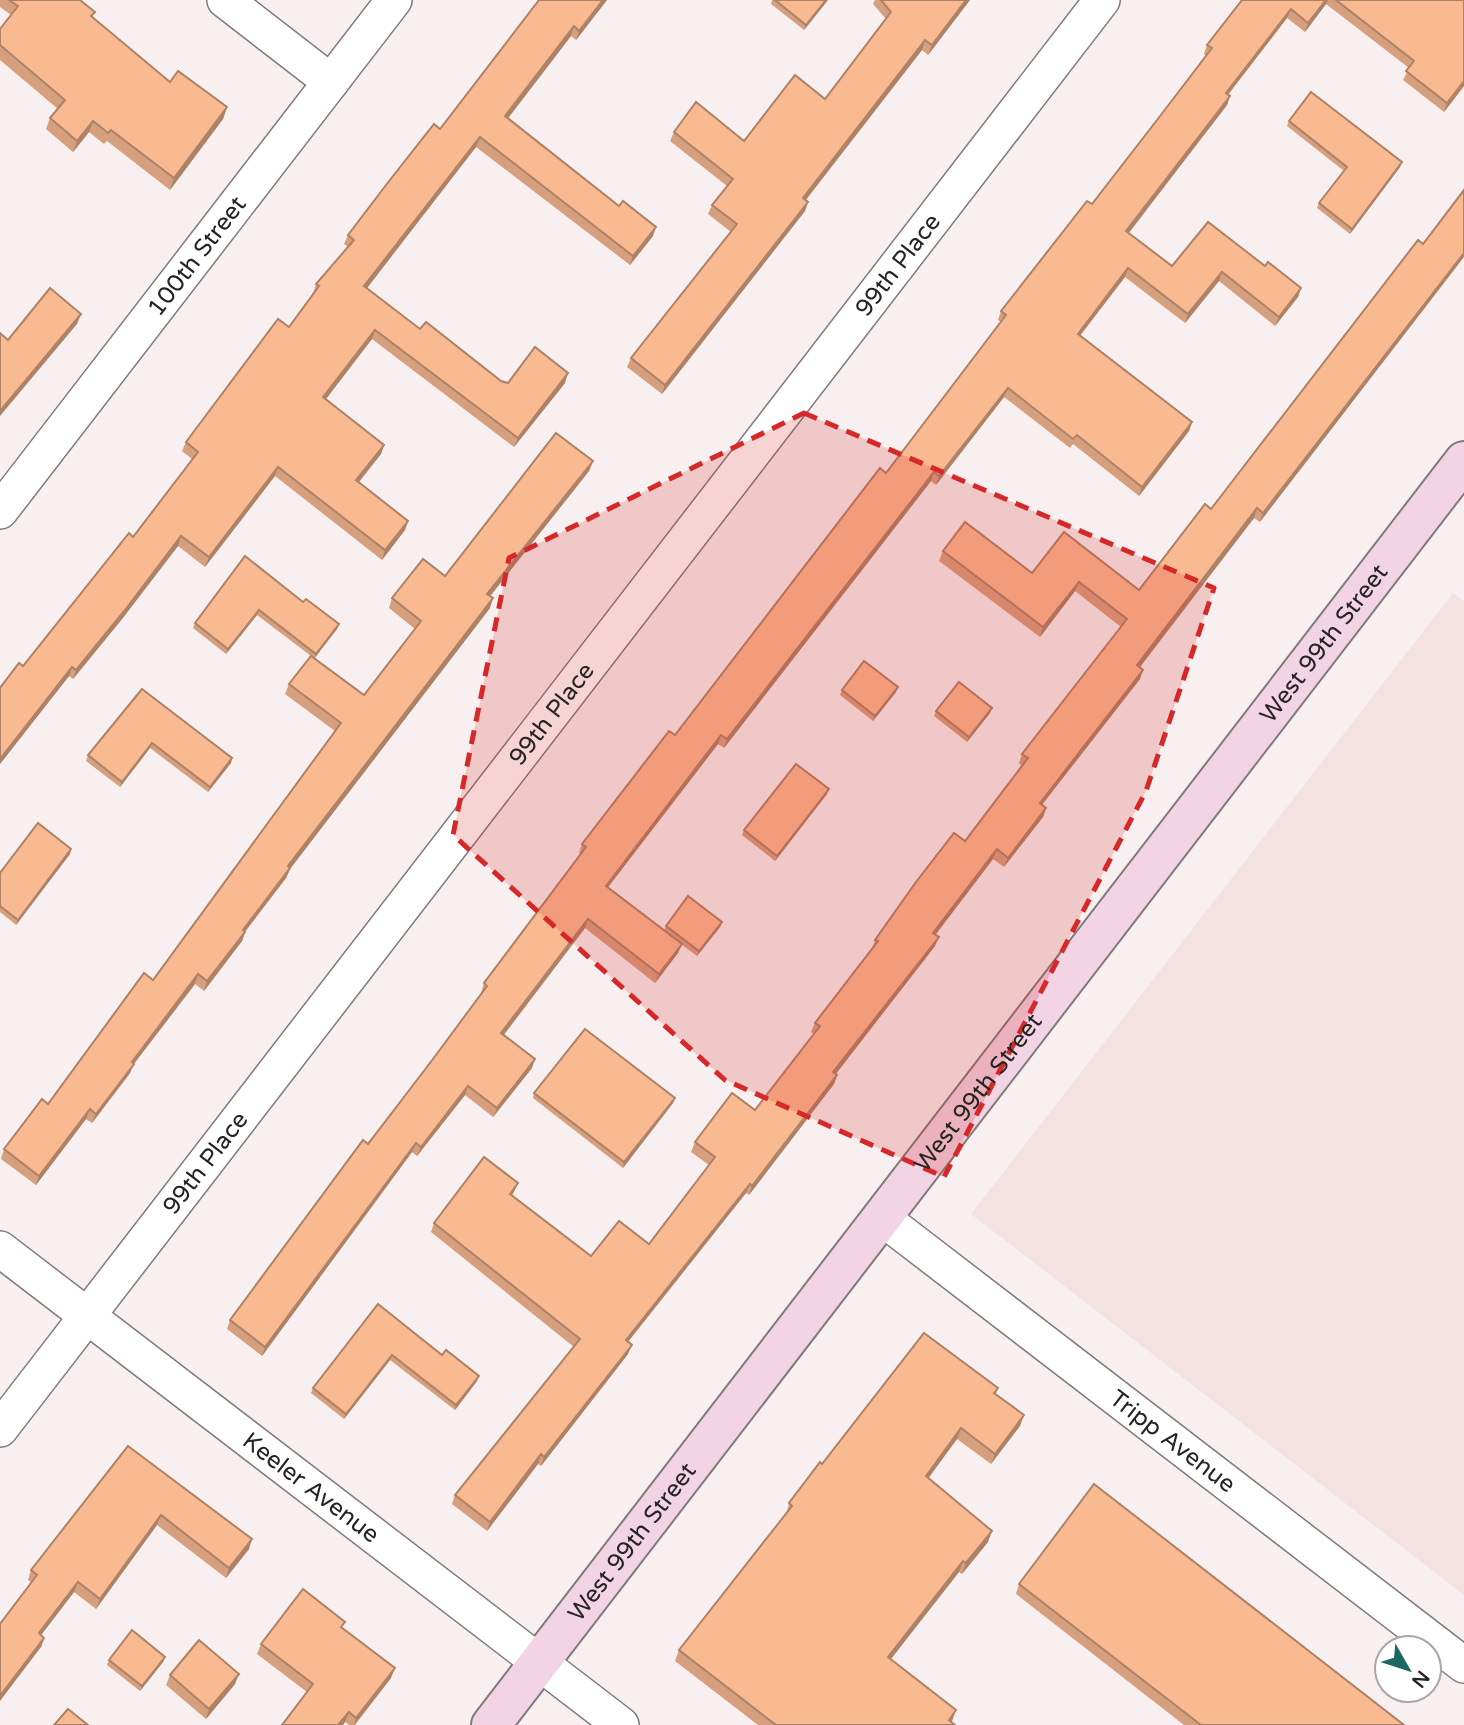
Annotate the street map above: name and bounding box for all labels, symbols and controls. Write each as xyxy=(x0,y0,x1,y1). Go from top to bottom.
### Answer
street label: 100th Street xyxy=(142,190,252,322)
street label: 99th Place xyxy=(849,208,947,322)
street label: West 99th Street xyxy=(1254,559,1394,729)
street label: 99th Place xyxy=(503,657,601,771)
street label: West 99th Street xyxy=(908,1008,1048,1178)
street label: 99th Place xyxy=(157,1106,254,1220)
street label: Tripp Avenue xyxy=(1104,1384,1241,1499)
street label: Keeler Avenue xyxy=(237,1426,385,1549)
street label: West 99th Street xyxy=(562,1457,702,1627)
north arrow xyxy=(1373,1634,1443,1704)
text: N xyxy=(1407,1666,1434,1692)

